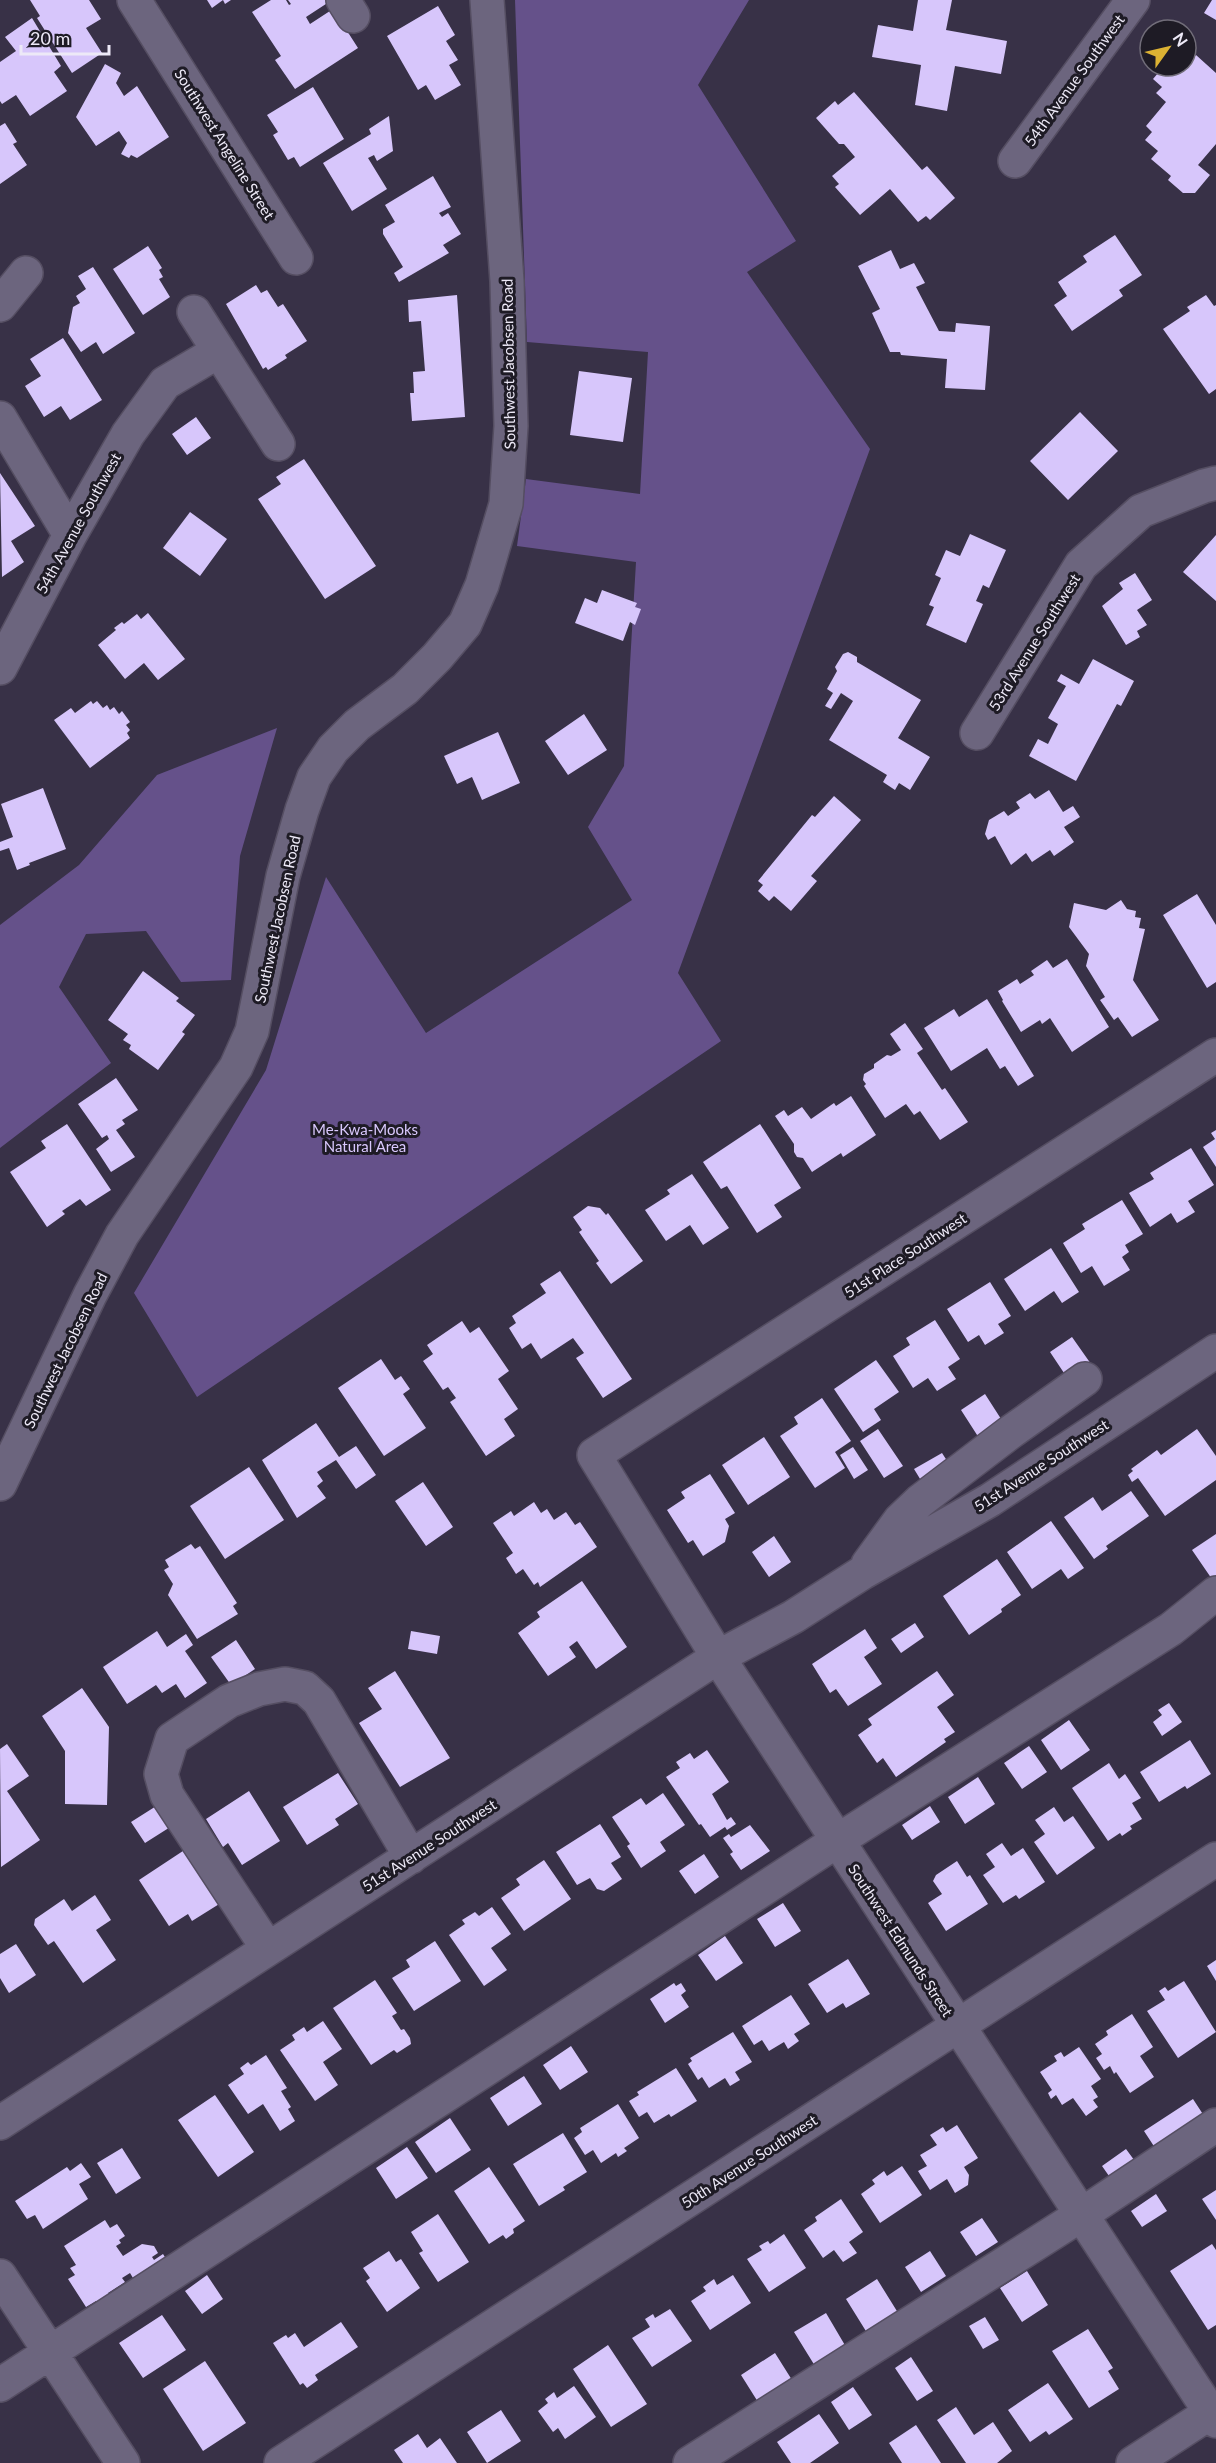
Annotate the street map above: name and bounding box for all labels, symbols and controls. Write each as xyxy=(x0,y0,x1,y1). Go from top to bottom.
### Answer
street label: 54th Avenue Southwest xyxy=(1020,10,1128,149)
scale bar xyxy=(21,18,110,56)
north arrow xyxy=(1138,18,1198,78)
text: 20 m xyxy=(30,27,70,49)
text: N xyxy=(1170,29,1192,50)
street label: Southwest Angeline Street xyxy=(171,65,279,223)
street label: Southwest Jacobsen Road xyxy=(498,278,518,450)
street label: 54th Avenue Southwest xyxy=(32,449,125,597)
street label: 53rd Avenue Southwest xyxy=(985,570,1084,714)
street label: Southwest Jacobsen Road xyxy=(250,834,304,1004)
park label: Me-Kwa-Mooks Natural Area xyxy=(312,1120,418,1155)
street label: 51st Place Southwest xyxy=(841,1208,970,1301)
street label: Southwest Jacobsen Road xyxy=(19,1269,111,1431)
street label: 51st Avenue Southwest xyxy=(971,1415,1112,1515)
street label: 51st Avenue Southwest xyxy=(359,1795,500,1895)
street label: Southwest Edmunds Street xyxy=(845,1860,957,2020)
street label: 50th Avenue Southwest xyxy=(678,2110,821,2212)

